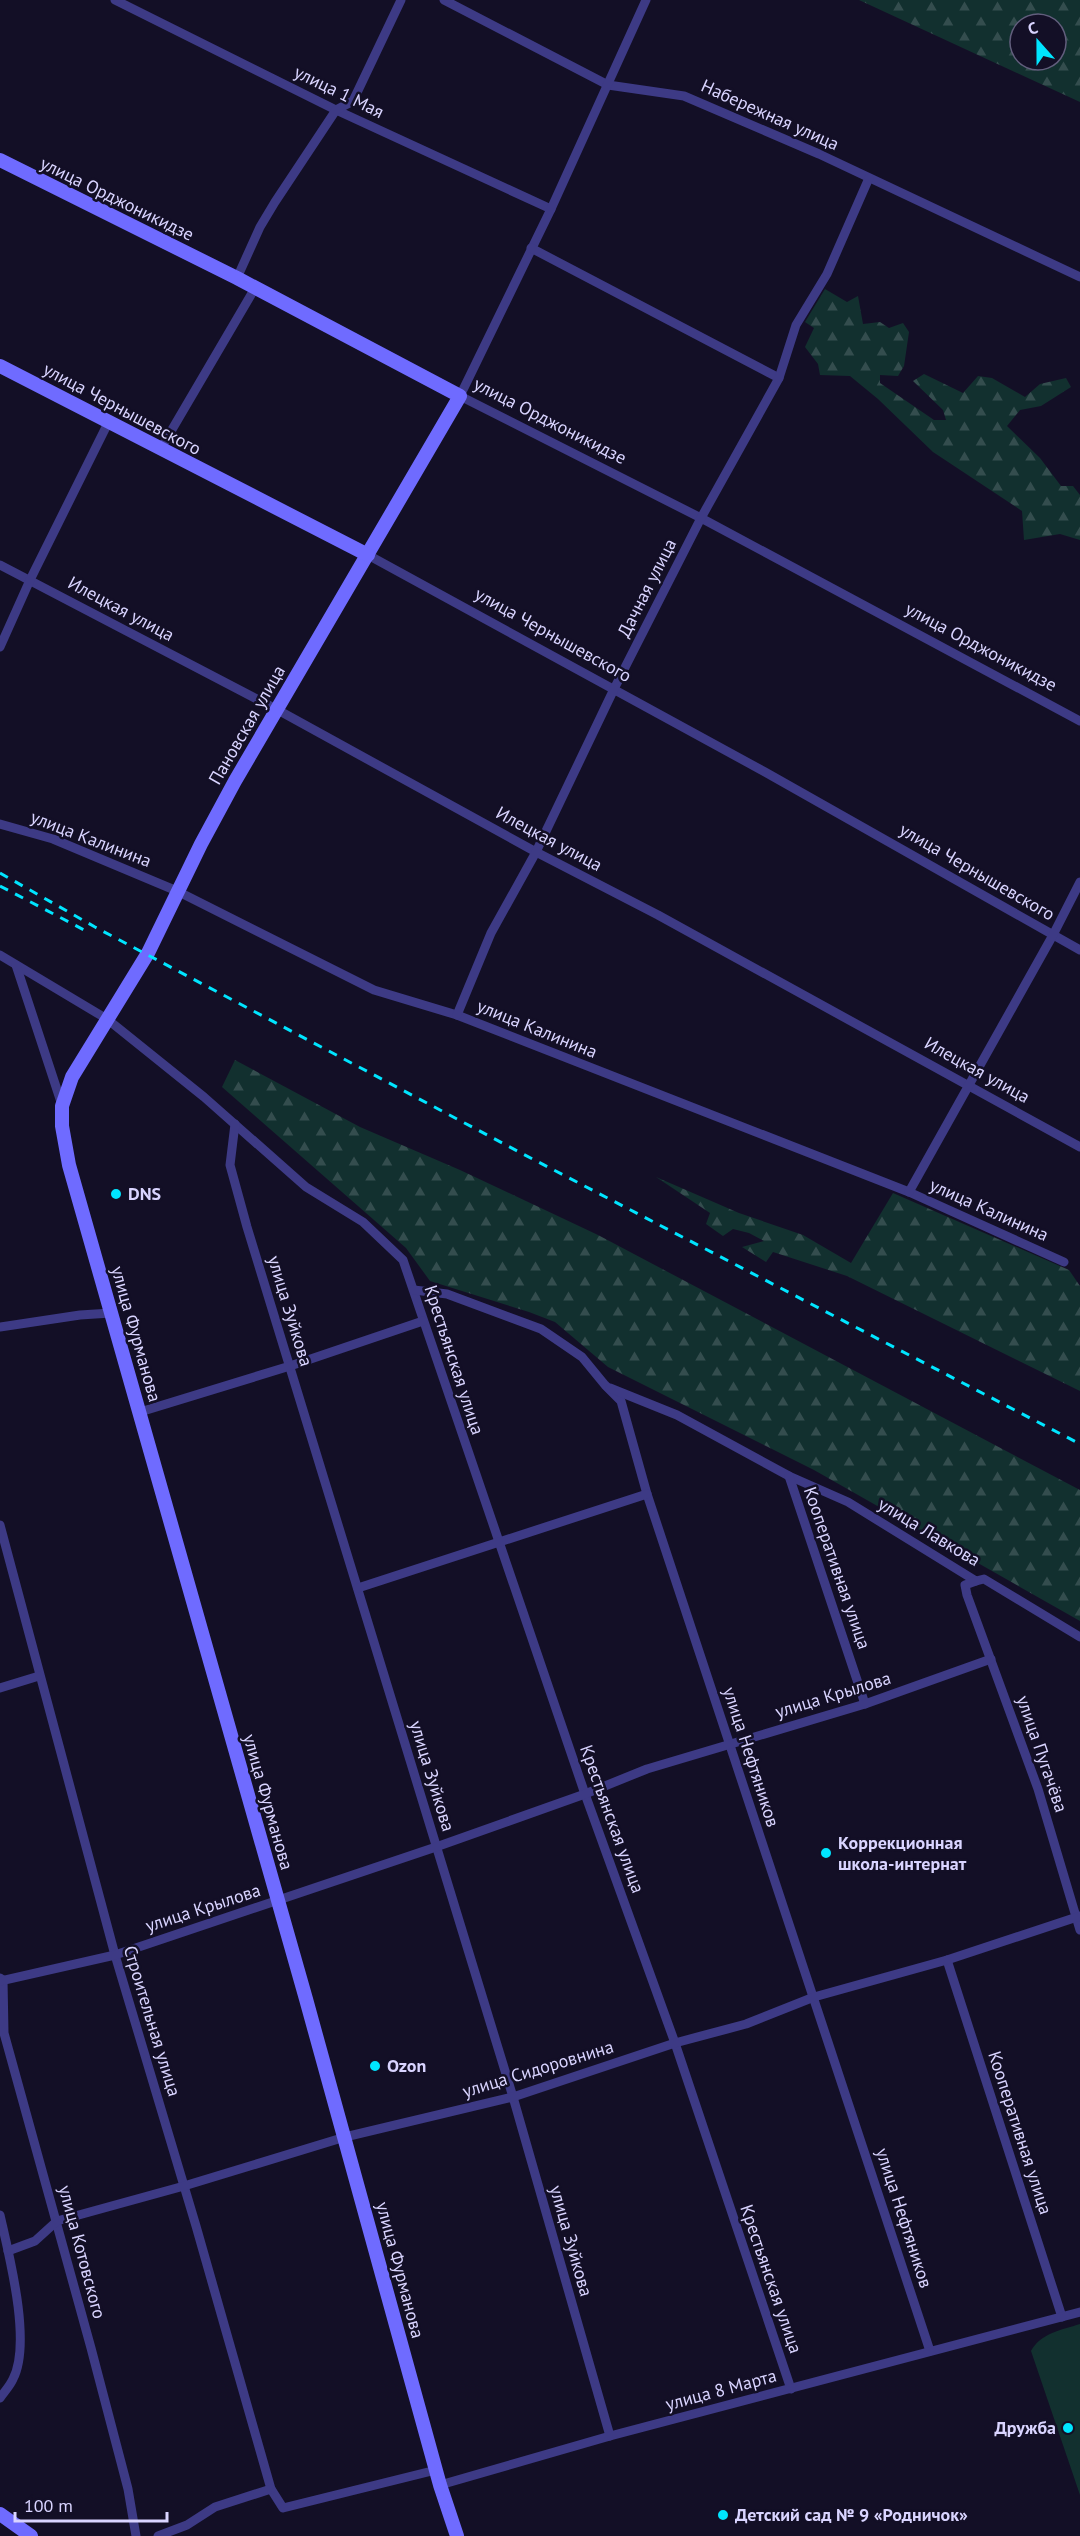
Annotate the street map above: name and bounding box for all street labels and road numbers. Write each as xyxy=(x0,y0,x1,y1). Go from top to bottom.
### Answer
street label: улица 1 Мая xyxy=(291,60,388,123)
street label: Набережная улица xyxy=(698,74,843,155)
street label: улица Орджоникидзе xyxy=(36,151,198,246)
street label: улица Чернышевского xyxy=(39,357,205,460)
street label: улица Орджоникидзе xyxy=(470,372,631,469)
street label: Дачная улица xyxy=(612,535,681,641)
street label: Илецкая улица xyxy=(64,571,178,646)
street label: улица Чернышевского xyxy=(471,582,636,687)
street label: улица Орджоникидзе xyxy=(901,597,1061,696)
street label: Пановская улица xyxy=(203,661,290,789)
street label: Илецкая улица xyxy=(492,801,606,876)
street label: улица Калинина xyxy=(27,805,155,872)
street label: улица Чернышевского xyxy=(895,818,1059,925)
street label: улица Калинина xyxy=(474,994,601,1063)
street label: Илецкая улица xyxy=(920,1031,1034,1108)
street label: улица Калинина xyxy=(926,1173,1052,1246)
street label: улица Зуйкова xyxy=(263,1253,318,1369)
street label: улица Фурманова xyxy=(106,1263,167,1404)
street label: Крестьянская улица xyxy=(419,1282,490,1438)
street label: Кооперативная улица xyxy=(799,1484,876,1652)
street label: улица Лавкова xyxy=(874,1492,985,1571)
street label: улица Крылова xyxy=(772,1666,894,1723)
street label: улица Нефтяников xyxy=(718,1684,785,1830)
street label: улица Пугачёва xyxy=(1012,1692,1073,1815)
street label: улица Зуйкова xyxy=(405,1718,460,1834)
street label: улица Фурманова xyxy=(238,1731,299,1872)
street label: Крестьянская улица xyxy=(575,1742,650,1896)
street label: улица Крылова xyxy=(142,1878,263,1937)
street label: Строительная улица xyxy=(119,1943,186,2099)
street label: улица Сидоровнина xyxy=(460,2035,616,2102)
street label: Кооперативная улица xyxy=(983,2048,1058,2217)
street label: улица Нефтяников xyxy=(871,2145,938,2291)
street label: улица Котовского xyxy=(54,2183,111,2321)
street label: улица Зуйкова xyxy=(545,2183,598,2299)
street label: улица Фурманова xyxy=(371,2199,430,2341)
street label: Крестьянская улица xyxy=(735,2201,808,2356)
street label: улица 8 Марта xyxy=(663,2364,779,2415)

